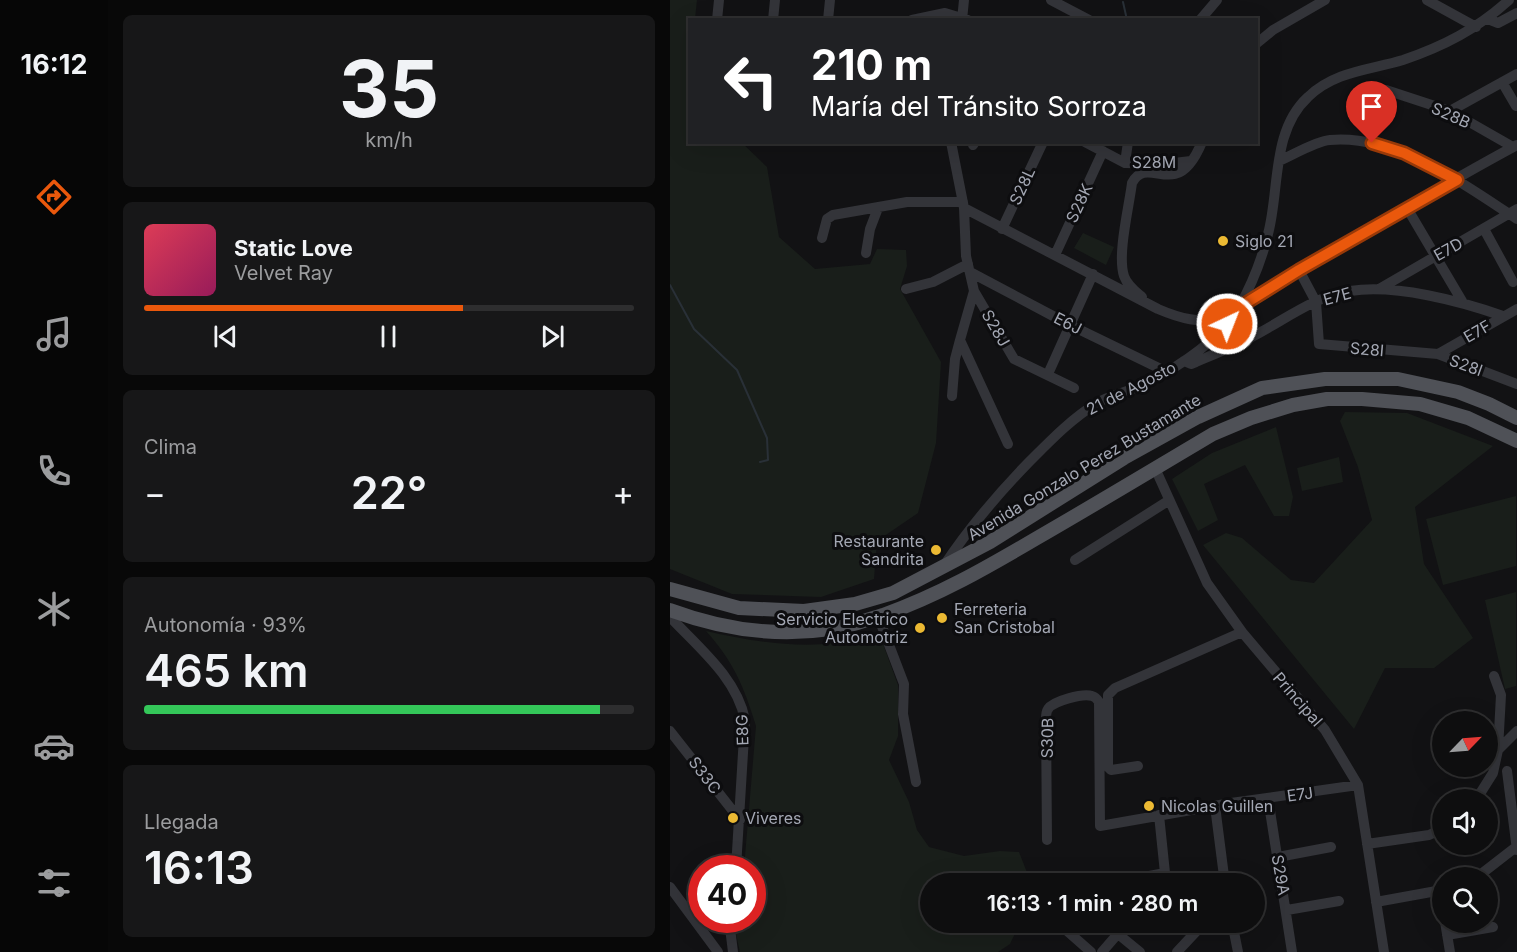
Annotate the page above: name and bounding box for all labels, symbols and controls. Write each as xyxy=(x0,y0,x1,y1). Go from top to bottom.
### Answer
text: 210 m xyxy=(811,39,932,90)
text: 35 xyxy=(339,41,439,136)
icon: left xyxy=(712,42,790,120)
text: 16:12 xyxy=(21,48,87,81)
pin xyxy=(1346,81,1397,143)
text: María del Tránsito Sorroza xyxy=(811,90,1147,123)
icon: arrive xyxy=(1355,90,1388,123)
street label: S28B xyxy=(1428,98,1474,132)
text: km/h xyxy=(365,128,413,152)
street label: S28M xyxy=(1132,152,1176,172)
street label: S28L xyxy=(1005,164,1039,208)
icon: directions xyxy=(33,176,75,218)
street label: S28K xyxy=(1061,180,1097,226)
place label: Siglo 21 xyxy=(1235,231,1293,251)
street label: E7D xyxy=(1430,233,1466,265)
marker: Siglo 21 xyxy=(1216,234,1230,248)
text: Static Love xyxy=(234,235,353,261)
text: Velvet Ray xyxy=(234,261,333,285)
street label: E7E xyxy=(1321,283,1353,309)
position arrow xyxy=(1195,292,1259,356)
street label: S28J xyxy=(978,306,1014,350)
street label: E6J xyxy=(1051,308,1085,338)
icon: music xyxy=(33,313,75,355)
street label: E7F xyxy=(1460,315,1494,347)
icon: previous xyxy=(209,320,242,353)
icon: pause xyxy=(372,320,405,353)
icon: next xyxy=(536,320,569,353)
street label: S28I xyxy=(1349,338,1385,360)
street label: S28l xyxy=(1447,350,1485,380)
street label: 21 de Agosto xyxy=(1083,357,1179,419)
street label: Avenida Gonzalo Perez Bustamante xyxy=(964,389,1204,545)
text: Clima xyxy=(144,435,197,459)
icon: phone xyxy=(33,450,75,492)
text: 22° xyxy=(351,465,427,520)
text: − xyxy=(144,473,166,513)
text: + xyxy=(612,473,634,513)
place label: Restaurante Sandrita xyxy=(834,531,924,569)
marker: Restaurante Sandrita xyxy=(929,543,943,557)
icon: climate xyxy=(33,588,75,630)
place label: Ferreteria San Cristobal xyxy=(954,599,1055,637)
place label: Servicio Electrico Automotriz xyxy=(776,609,908,647)
marker: Ferreteria San Cristobal xyxy=(935,611,949,625)
text: Autonomía · 93% xyxy=(144,613,307,637)
marker: Servicio Electrico Automotriz xyxy=(913,621,927,635)
text: 465 km xyxy=(144,643,309,698)
street label: Principal xyxy=(1269,668,1327,730)
north arrow xyxy=(1432,711,1498,777)
map controls xyxy=(1432,711,1498,933)
street label: E8G xyxy=(731,714,753,746)
street label: S30B xyxy=(1037,717,1057,759)
icon: car xyxy=(33,725,75,767)
street label: S33C xyxy=(684,752,726,798)
street label: E7J xyxy=(1286,782,1314,806)
button: sound xyxy=(1432,789,1498,855)
place label: Nicolas Guillen xyxy=(1161,796,1273,816)
marker: Nicolas Guillen xyxy=(1142,799,1156,813)
place label: Viveres xyxy=(745,808,801,828)
text: Llegada xyxy=(144,810,219,834)
marker: Viveres xyxy=(726,811,740,825)
text: 16:13 xyxy=(144,840,254,895)
street label: S29A xyxy=(1268,853,1294,897)
speed limit sign: 40 xyxy=(688,855,766,933)
icon: filters xyxy=(33,862,75,904)
button: search xyxy=(1432,867,1498,933)
text: 16:13 · 1 min · 280 m xyxy=(987,890,1198,916)

